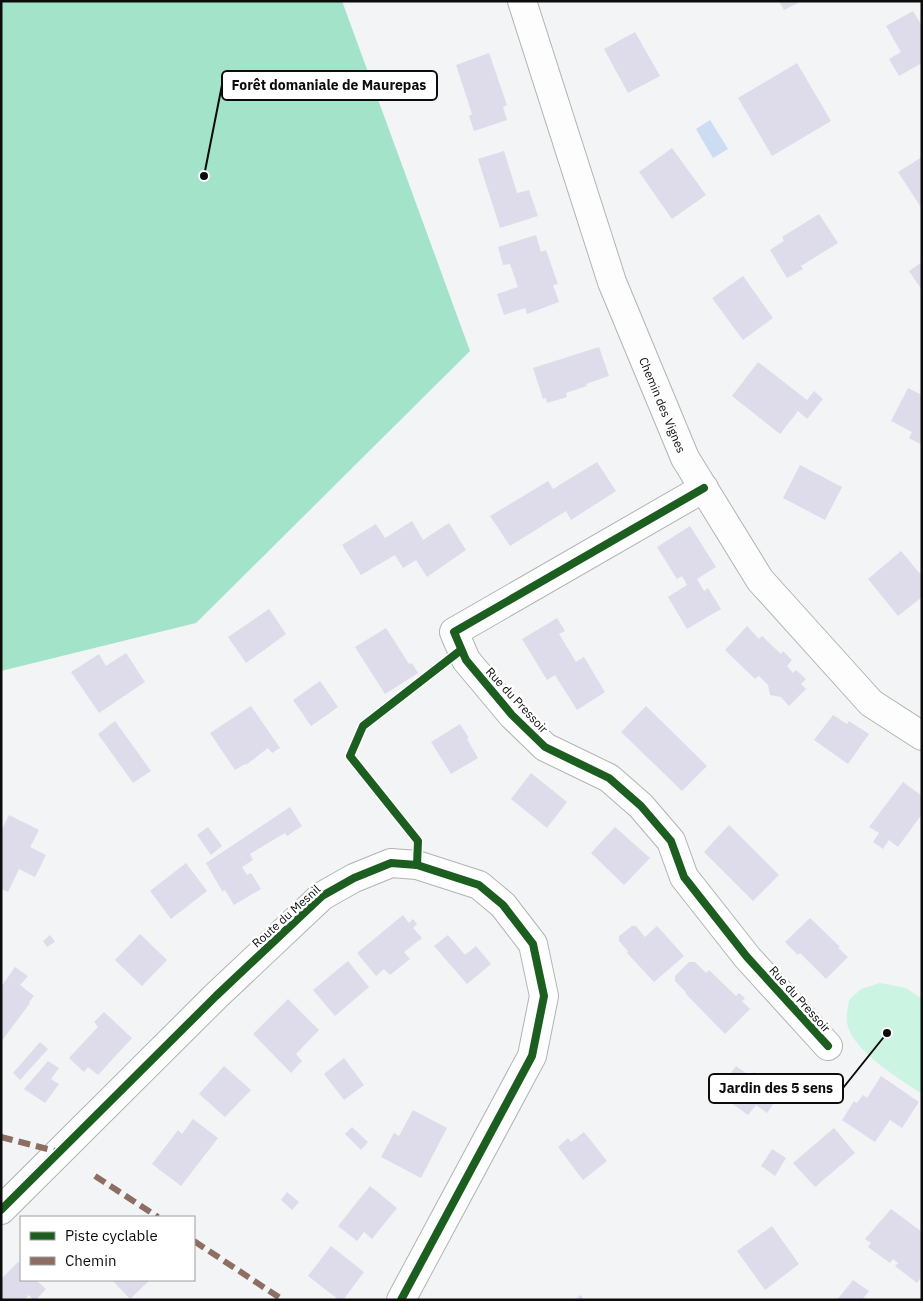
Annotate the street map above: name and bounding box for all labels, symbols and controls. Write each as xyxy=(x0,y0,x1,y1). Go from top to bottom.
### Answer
callout: Forêt domaniale de Maurepas xyxy=(222,71,437,100)
text: Forêt domaniale de Maurepas xyxy=(232,76,426,94)
street label: Chemin des Vignes xyxy=(636,355,690,455)
street label: Rue du Pressoir xyxy=(483,664,552,736)
street label: Route du Mesnil xyxy=(249,881,323,951)
street label: Rue du Pressoir xyxy=(766,963,834,1036)
callout: Jardin des 5 sens xyxy=(709,1074,843,1103)
text: Jardin des 5 sens xyxy=(719,1079,833,1097)
legend xyxy=(20,1216,195,1281)
text: Piste cyclable xyxy=(65,1226,158,1245)
text: Chemin xyxy=(65,1251,116,1270)

